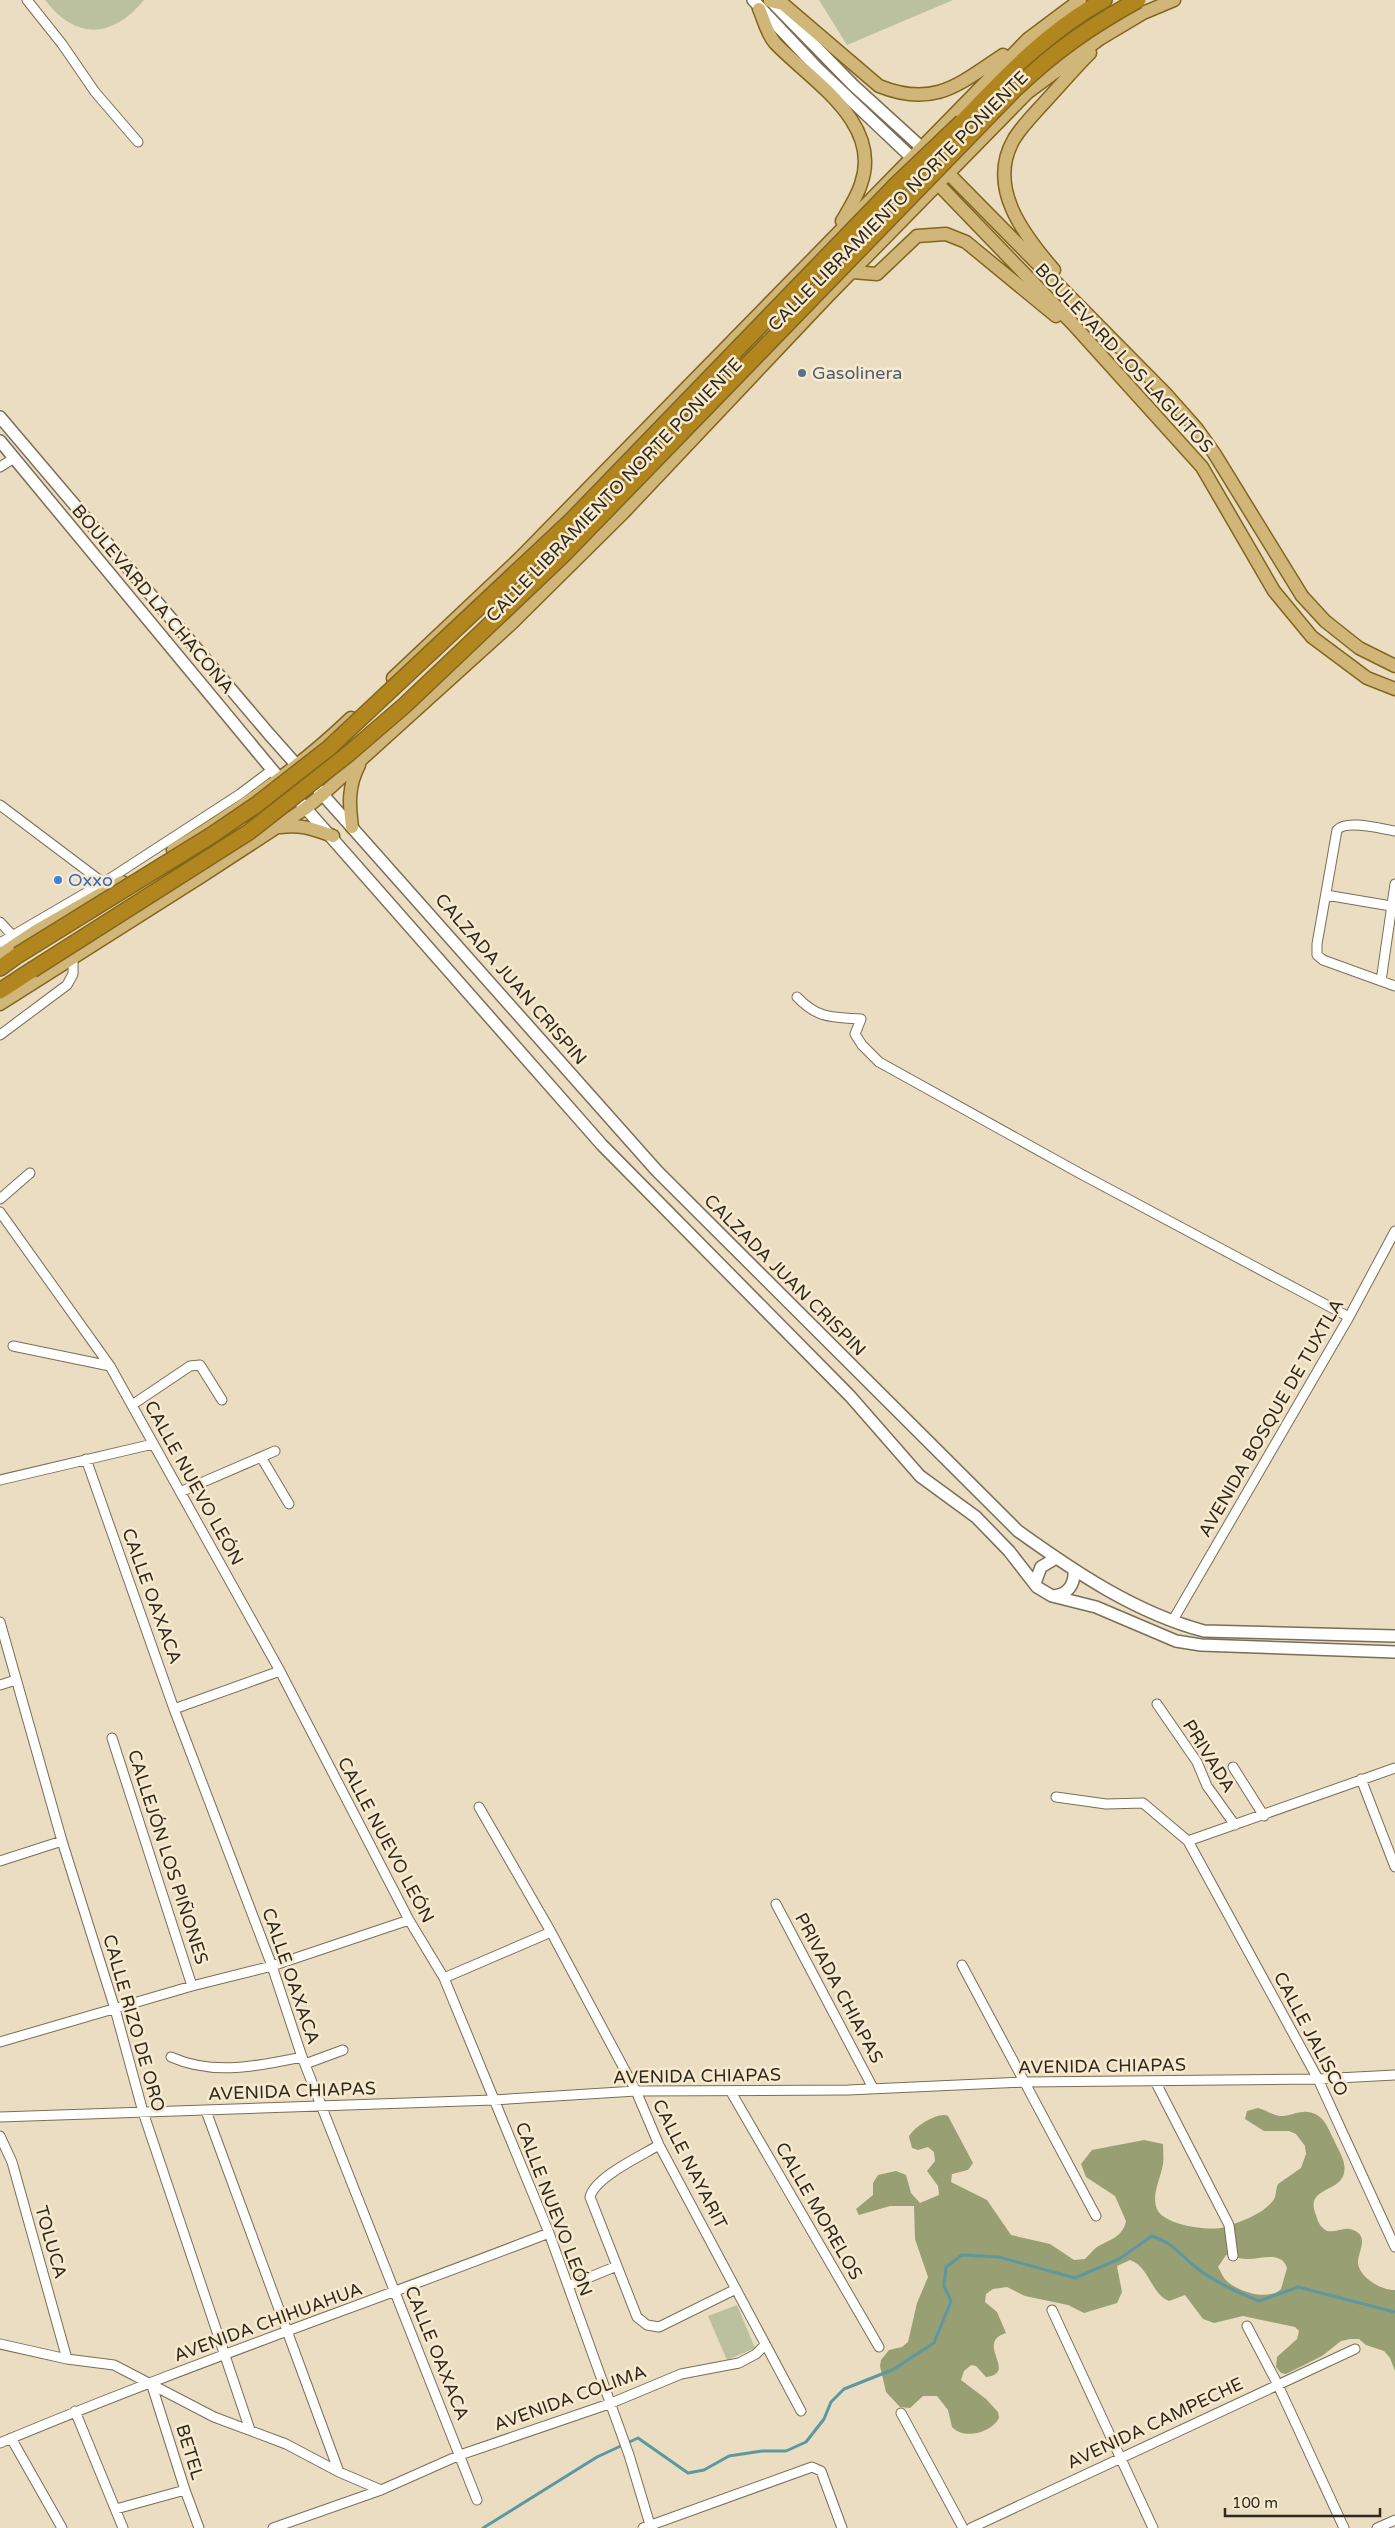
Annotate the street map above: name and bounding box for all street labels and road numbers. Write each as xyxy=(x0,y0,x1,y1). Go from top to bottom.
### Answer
street label: CALLE LIBRAMIENTO NORTE PONIENTE xyxy=(763,66,1033,336)
street label: BOULEVARD LOS LAGUITOS xyxy=(1030,259,1218,457)
street label: CALLE LIBRAMIENTO NORTE PONIENTE xyxy=(481,353,747,627)
street label: BOULEVARD LA CHACONA xyxy=(67,500,239,698)
street label: CALZADA JUAN CRISPIN xyxy=(431,889,591,1069)
street label: CALZADA JUAN CRISPIN xyxy=(699,1189,871,1361)
street label: AVENIDA BOSQUE DE TUXTLA xyxy=(1194,1295,1348,1541)
street label: CALLE NUEVO LEÓN xyxy=(140,1397,248,1569)
street label: CALLE OAXACA xyxy=(117,1525,187,1667)
street label: PRIVADA xyxy=(1178,1715,1240,1797)
street label: CALLEJÓN LOS PIÑONES xyxy=(123,1747,213,1967)
street label: CALLE NUEVO LEÓN xyxy=(333,1753,439,1927)
street label: CALLE OAXACA xyxy=(257,1905,325,2047)
street label: PRIVADA CHIAPAS xyxy=(790,1909,888,2067)
street label: CALLE RIZO DE ORO xyxy=(98,1932,170,2114)
street label: CALLE JALISCO xyxy=(1269,1968,1353,2100)
street label: AVENIDA CHIAPAS xyxy=(1018,2054,1186,2078)
street label: AVENIDA CHIAPAS xyxy=(613,2064,781,2088)
street label: AVENIDA CHIAPAS xyxy=(208,2077,376,2105)
street label: CALLE NAYARIT xyxy=(648,2096,732,2232)
street label: CALLE NUEVO LEÓN xyxy=(511,2119,597,2299)
street label: CALLE MORELOS xyxy=(771,2138,867,2284)
street label: TOLUCA xyxy=(30,2203,72,2281)
street label: AVENIDA CHIHUAHUA xyxy=(171,2278,365,2366)
street label: CALLE OAXACA xyxy=(400,2283,474,2423)
street label: AVENIDA COLIMA xyxy=(491,2360,649,2436)
street label: AVENIDA CAMPECHE xyxy=(1063,2372,1247,2474)
street label: BETEL xyxy=(171,2422,209,2483)

